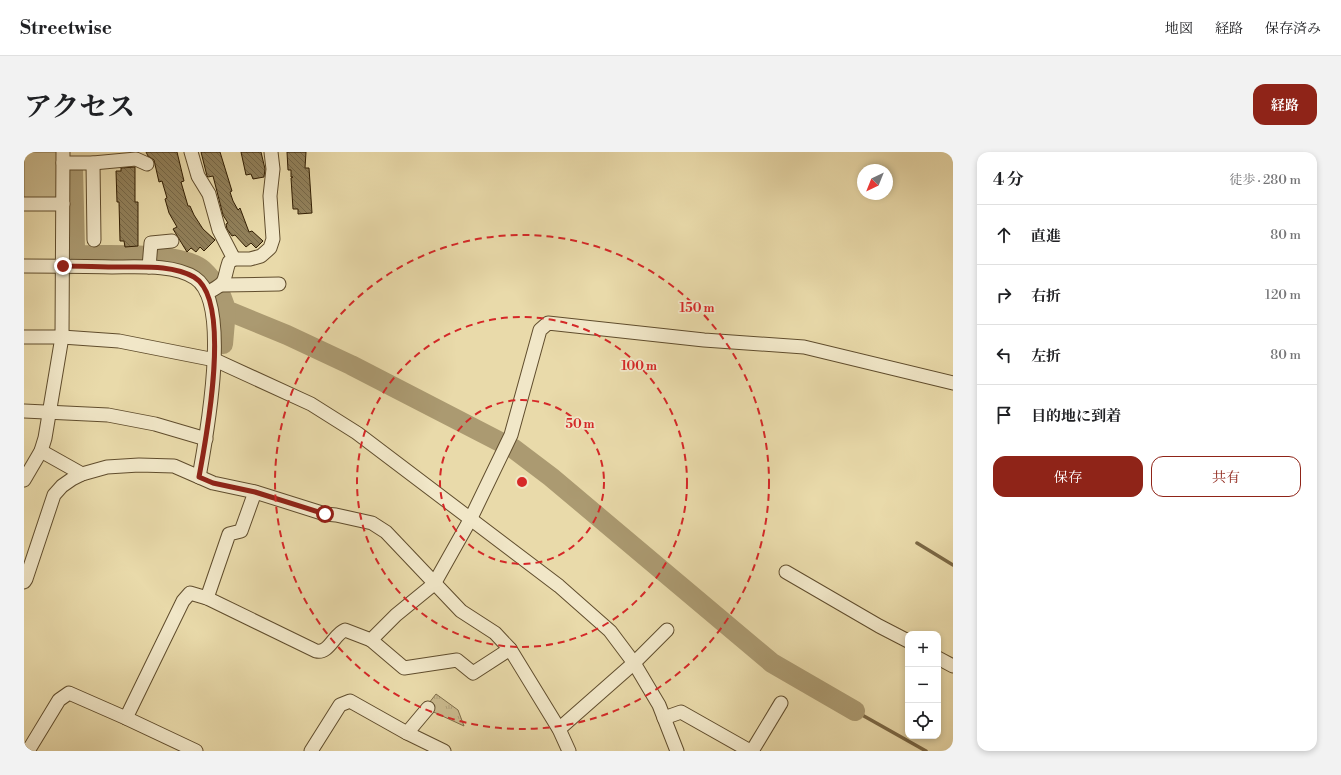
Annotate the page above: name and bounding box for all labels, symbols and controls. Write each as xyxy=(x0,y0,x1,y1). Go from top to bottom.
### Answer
text: Streetwise xyxy=(20,16,112,40)
text: 地図 xyxy=(1165,20,1193,38)
text: 経路 xyxy=(1215,20,1243,38)
text: 保存済み xyxy=(1265,20,1321,38)
button: 経路 xyxy=(1253,84,1317,125)
text: アクセス xyxy=(24,90,135,125)
north arrow xyxy=(857,164,893,200)
text: 4 分 xyxy=(993,169,1024,191)
text: 徒歩 · 280 m xyxy=(1229,172,1301,188)
icon: ahead xyxy=(993,224,1015,246)
text: 直進 xyxy=(1031,227,1061,246)
text: 80 m xyxy=(1270,227,1301,243)
route end xyxy=(54,257,72,275)
icon: right xyxy=(993,284,1015,306)
text: 右折 xyxy=(1031,287,1061,306)
text: 120 m xyxy=(1265,287,1301,303)
text: 150 m xyxy=(680,301,714,316)
icon: left xyxy=(993,344,1015,366)
text: 左折 xyxy=(1031,347,1061,366)
text: 80 m xyxy=(1270,347,1301,363)
text: 100 m xyxy=(621,359,657,374)
icon: arrive xyxy=(993,404,1015,426)
text: 目的地に到着 xyxy=(1031,407,1121,426)
text: 50 m xyxy=(565,417,595,432)
button: 保存 xyxy=(993,456,1143,497)
button: 共有 xyxy=(1151,456,1301,497)
centre of rings xyxy=(515,475,529,489)
route start xyxy=(316,505,334,523)
map controls xyxy=(905,631,941,739)
button: + xyxy=(905,631,941,667)
button: − xyxy=(905,667,941,703)
button: locate xyxy=(905,703,941,739)

